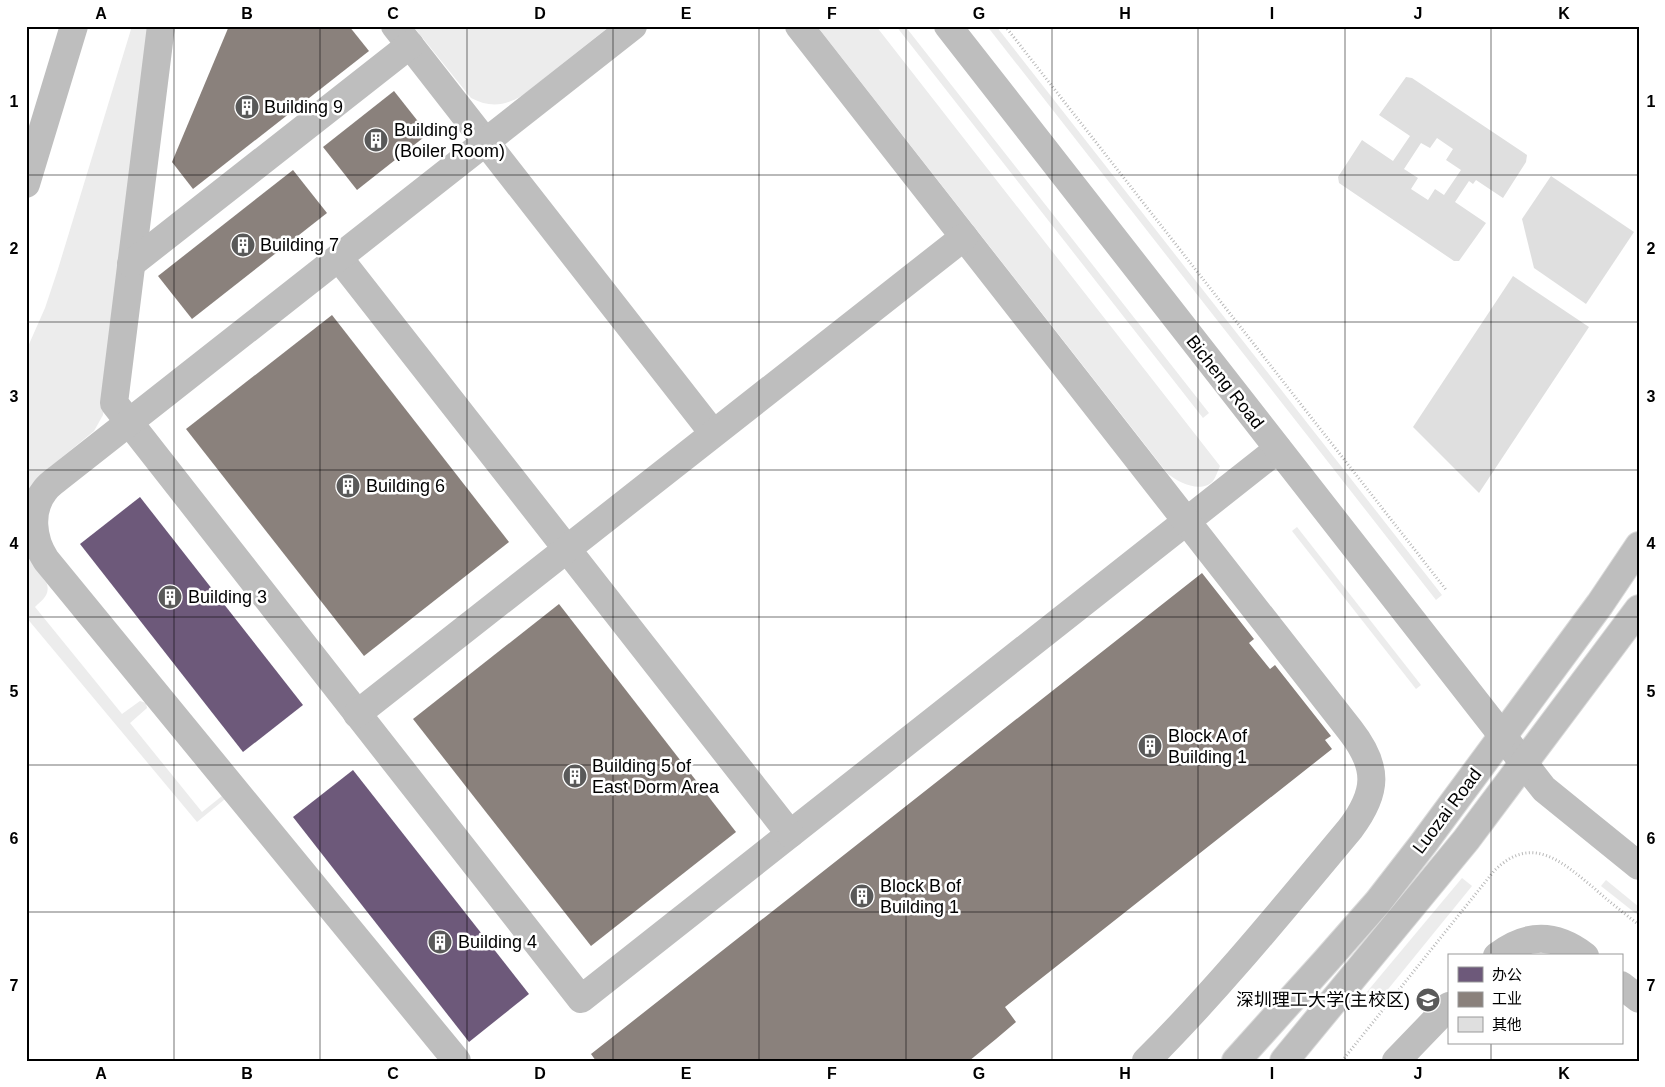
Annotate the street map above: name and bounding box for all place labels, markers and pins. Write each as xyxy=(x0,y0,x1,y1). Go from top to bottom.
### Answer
building icon: Building 9 xyxy=(234,94,260,120)
place label: Building 9 xyxy=(264,97,343,117)
place label: Building 8 (Boiler Room) xyxy=(394,120,505,161)
building icon: Building 8 (Boiler Room) xyxy=(363,127,389,153)
building icon: Building 7 xyxy=(230,232,256,258)
place label: Building 7 xyxy=(260,235,339,255)
building icon: Building 6 xyxy=(335,473,361,499)
place label: Building 6 xyxy=(366,476,445,496)
building icon: Building 3 xyxy=(157,584,183,610)
place label: Building 3 xyxy=(188,587,267,607)
place label: Block A of Building 1 xyxy=(1168,726,1248,767)
building icon: Block A of Building 1 xyxy=(1137,733,1163,759)
place label: Building 5 of East Dorm Area xyxy=(592,756,720,797)
building icon: Building 5 of East Dorm Area xyxy=(562,763,588,789)
place label: Block B of Building 1 xyxy=(880,876,962,917)
building icon: Block B of Building 1 xyxy=(849,883,875,909)
building icon: Building 4 xyxy=(427,929,453,955)
place label: Building 4 xyxy=(458,932,537,952)
school or university icon: 深圳理工大学(主校区) xyxy=(1415,987,1441,1013)
place label: 深圳理工大学(主校区) xyxy=(1236,990,1410,1010)

